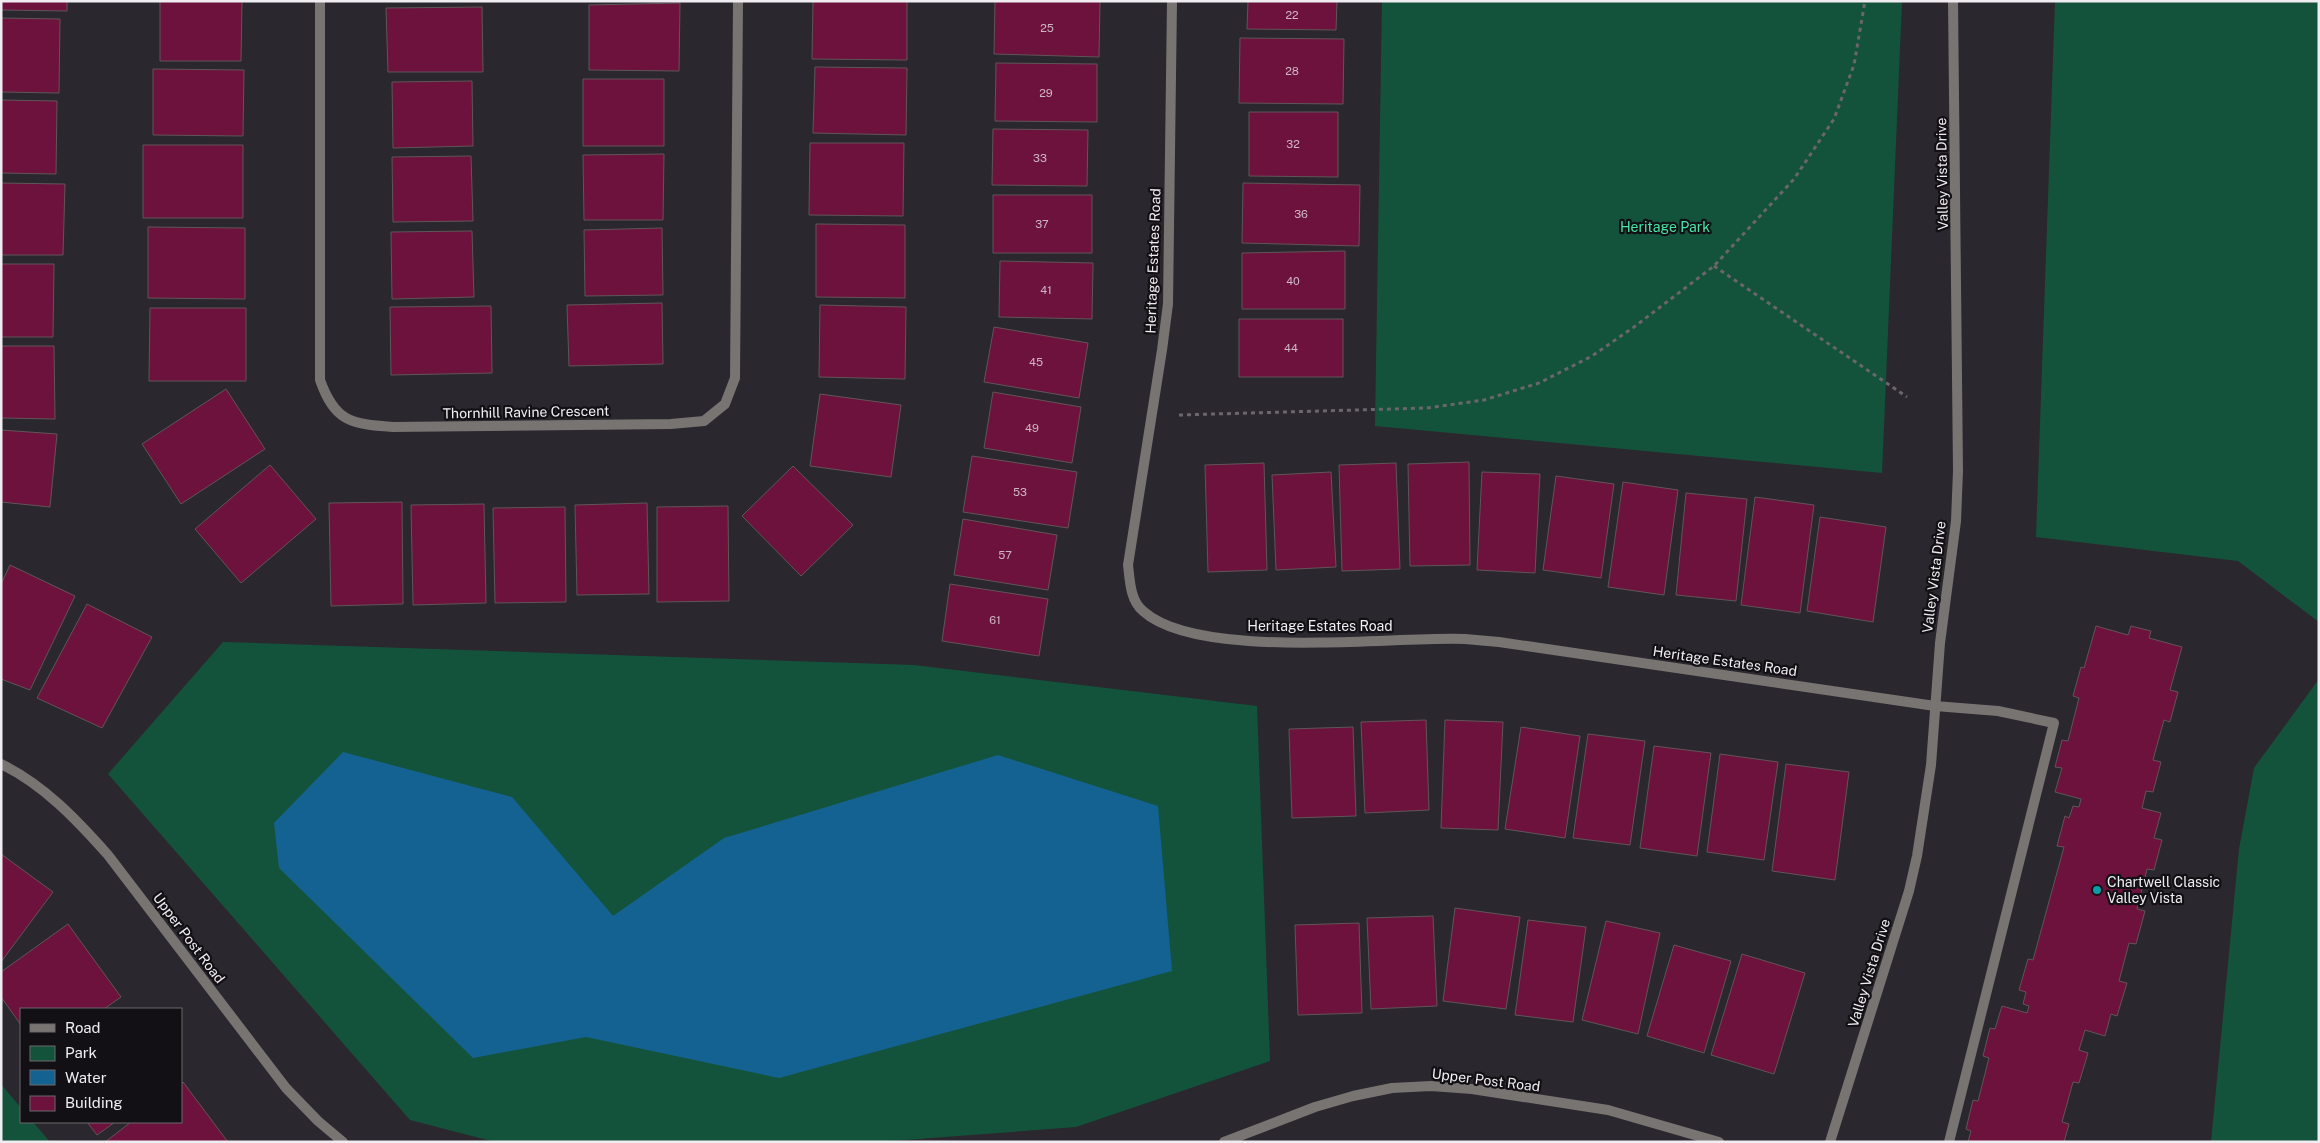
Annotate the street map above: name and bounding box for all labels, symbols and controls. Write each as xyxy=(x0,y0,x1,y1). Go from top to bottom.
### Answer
house number: 22 xyxy=(1285,9,1299,21)
house number: 25 xyxy=(1040,22,1054,34)
house number: 28 xyxy=(1285,65,1299,77)
house number: 29 xyxy=(1039,87,1053,99)
street label: Valley Vista Drive xyxy=(1933,117,1951,230)
house number: 32 xyxy=(1286,138,1300,150)
house number: 33 xyxy=(1033,152,1047,164)
street label: Heritage Estates Road xyxy=(1142,188,1164,334)
house number: 36 xyxy=(1294,208,1308,220)
house number: 37 xyxy=(1035,218,1049,230)
park label: Heritage Park xyxy=(1620,219,1710,235)
house number: 40 xyxy=(1286,275,1300,287)
house number: 41 xyxy=(1040,284,1052,296)
house number: 44 xyxy=(1284,342,1298,354)
house number: 45 xyxy=(1029,356,1043,368)
street label: Thornhill Ravine Crescent xyxy=(443,403,609,421)
house number: 49 xyxy=(1025,422,1039,434)
house number: 53 xyxy=(1013,486,1027,498)
street label: Valley Vista Drive xyxy=(1919,520,1949,634)
house number: 57 xyxy=(998,549,1012,561)
house number: 61 xyxy=(989,614,1001,626)
street label: Heritage Estates Road xyxy=(1247,618,1393,634)
street label: Heritage Estates Road xyxy=(1652,643,1798,679)
place label: Chartwell Classic Valley Vista xyxy=(2107,874,2220,906)
marker: Chartwell Classic Valley Vista xyxy=(2091,884,2103,896)
street label: Upper Post Road xyxy=(150,890,228,986)
street label: Valley Vista Drive xyxy=(1845,917,1893,1029)
legend xyxy=(20,1008,182,1123)
text: Road xyxy=(65,1019,101,1036)
text: Park xyxy=(65,1044,97,1061)
street label: Upper Post Road xyxy=(1431,1065,1541,1095)
text: Water xyxy=(65,1069,107,1086)
text: Building xyxy=(65,1094,123,1111)

